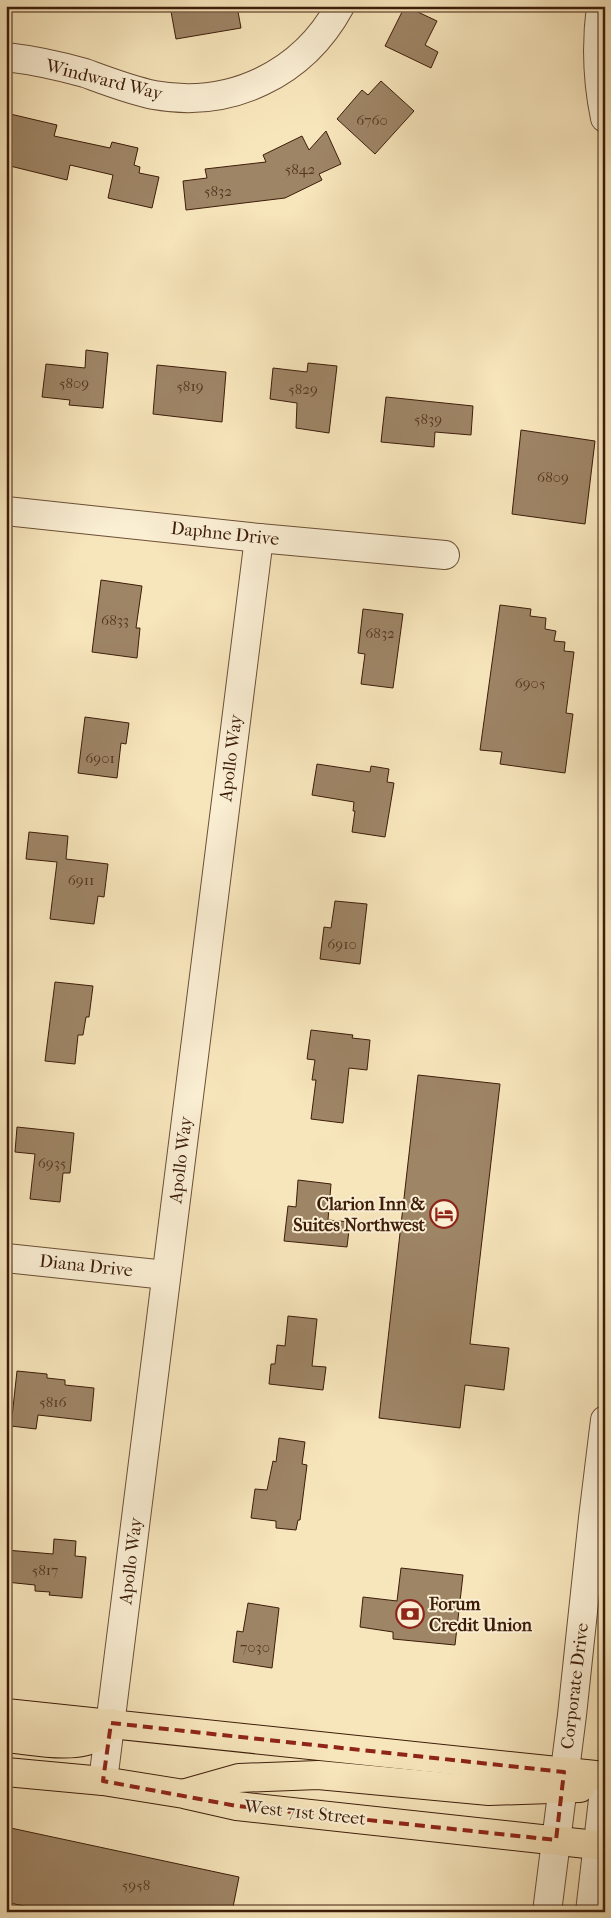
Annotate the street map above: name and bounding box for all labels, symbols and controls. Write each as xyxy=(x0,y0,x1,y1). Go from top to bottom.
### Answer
street label: Windward Way xyxy=(42,55,166,105)
house number: 6760 xyxy=(356,111,388,129)
house number: 5842 xyxy=(285,160,316,178)
house number: 5832 xyxy=(204,182,232,200)
house number: 5809 xyxy=(59,374,89,392)
house number: 5819 xyxy=(176,377,204,395)
house number: 5829 xyxy=(288,380,318,398)
house number: 5839 xyxy=(414,410,442,428)
house number: 6809 xyxy=(537,468,569,486)
street label: Daphne Drive xyxy=(170,518,280,550)
house number: 6833 xyxy=(101,611,129,629)
house number: 6832 xyxy=(365,624,395,642)
house number: 6905 xyxy=(515,674,545,692)
street label: Apollo Way xyxy=(215,712,247,804)
house number: 6901 xyxy=(85,749,115,767)
house number: 6911 xyxy=(68,871,94,889)
house number: 6910 xyxy=(327,935,357,953)
street label: Apollo Way xyxy=(165,1114,197,1206)
house number: 6935 xyxy=(38,1154,66,1172)
place label: Clarion Inn & Suites Northwest xyxy=(293,1194,426,1236)
hotel icon: Clarion Inn & Suites Northwest xyxy=(429,1199,459,1229)
street label: Diana Drive xyxy=(38,1251,134,1281)
house number: 5816 xyxy=(39,1393,68,1411)
street label: Apollo Way xyxy=(115,1515,147,1607)
house number: 5817 xyxy=(32,1561,58,1579)
place label: Forum Credit Union xyxy=(428,1594,532,1636)
bank icon: Forum Credit Union xyxy=(395,1599,425,1629)
street label: Corporate Drive xyxy=(557,1622,593,1750)
house number: 7030 xyxy=(240,1638,270,1656)
street label: West 71st Street xyxy=(242,1796,367,1830)
house number: 5958 xyxy=(122,1876,150,1894)

